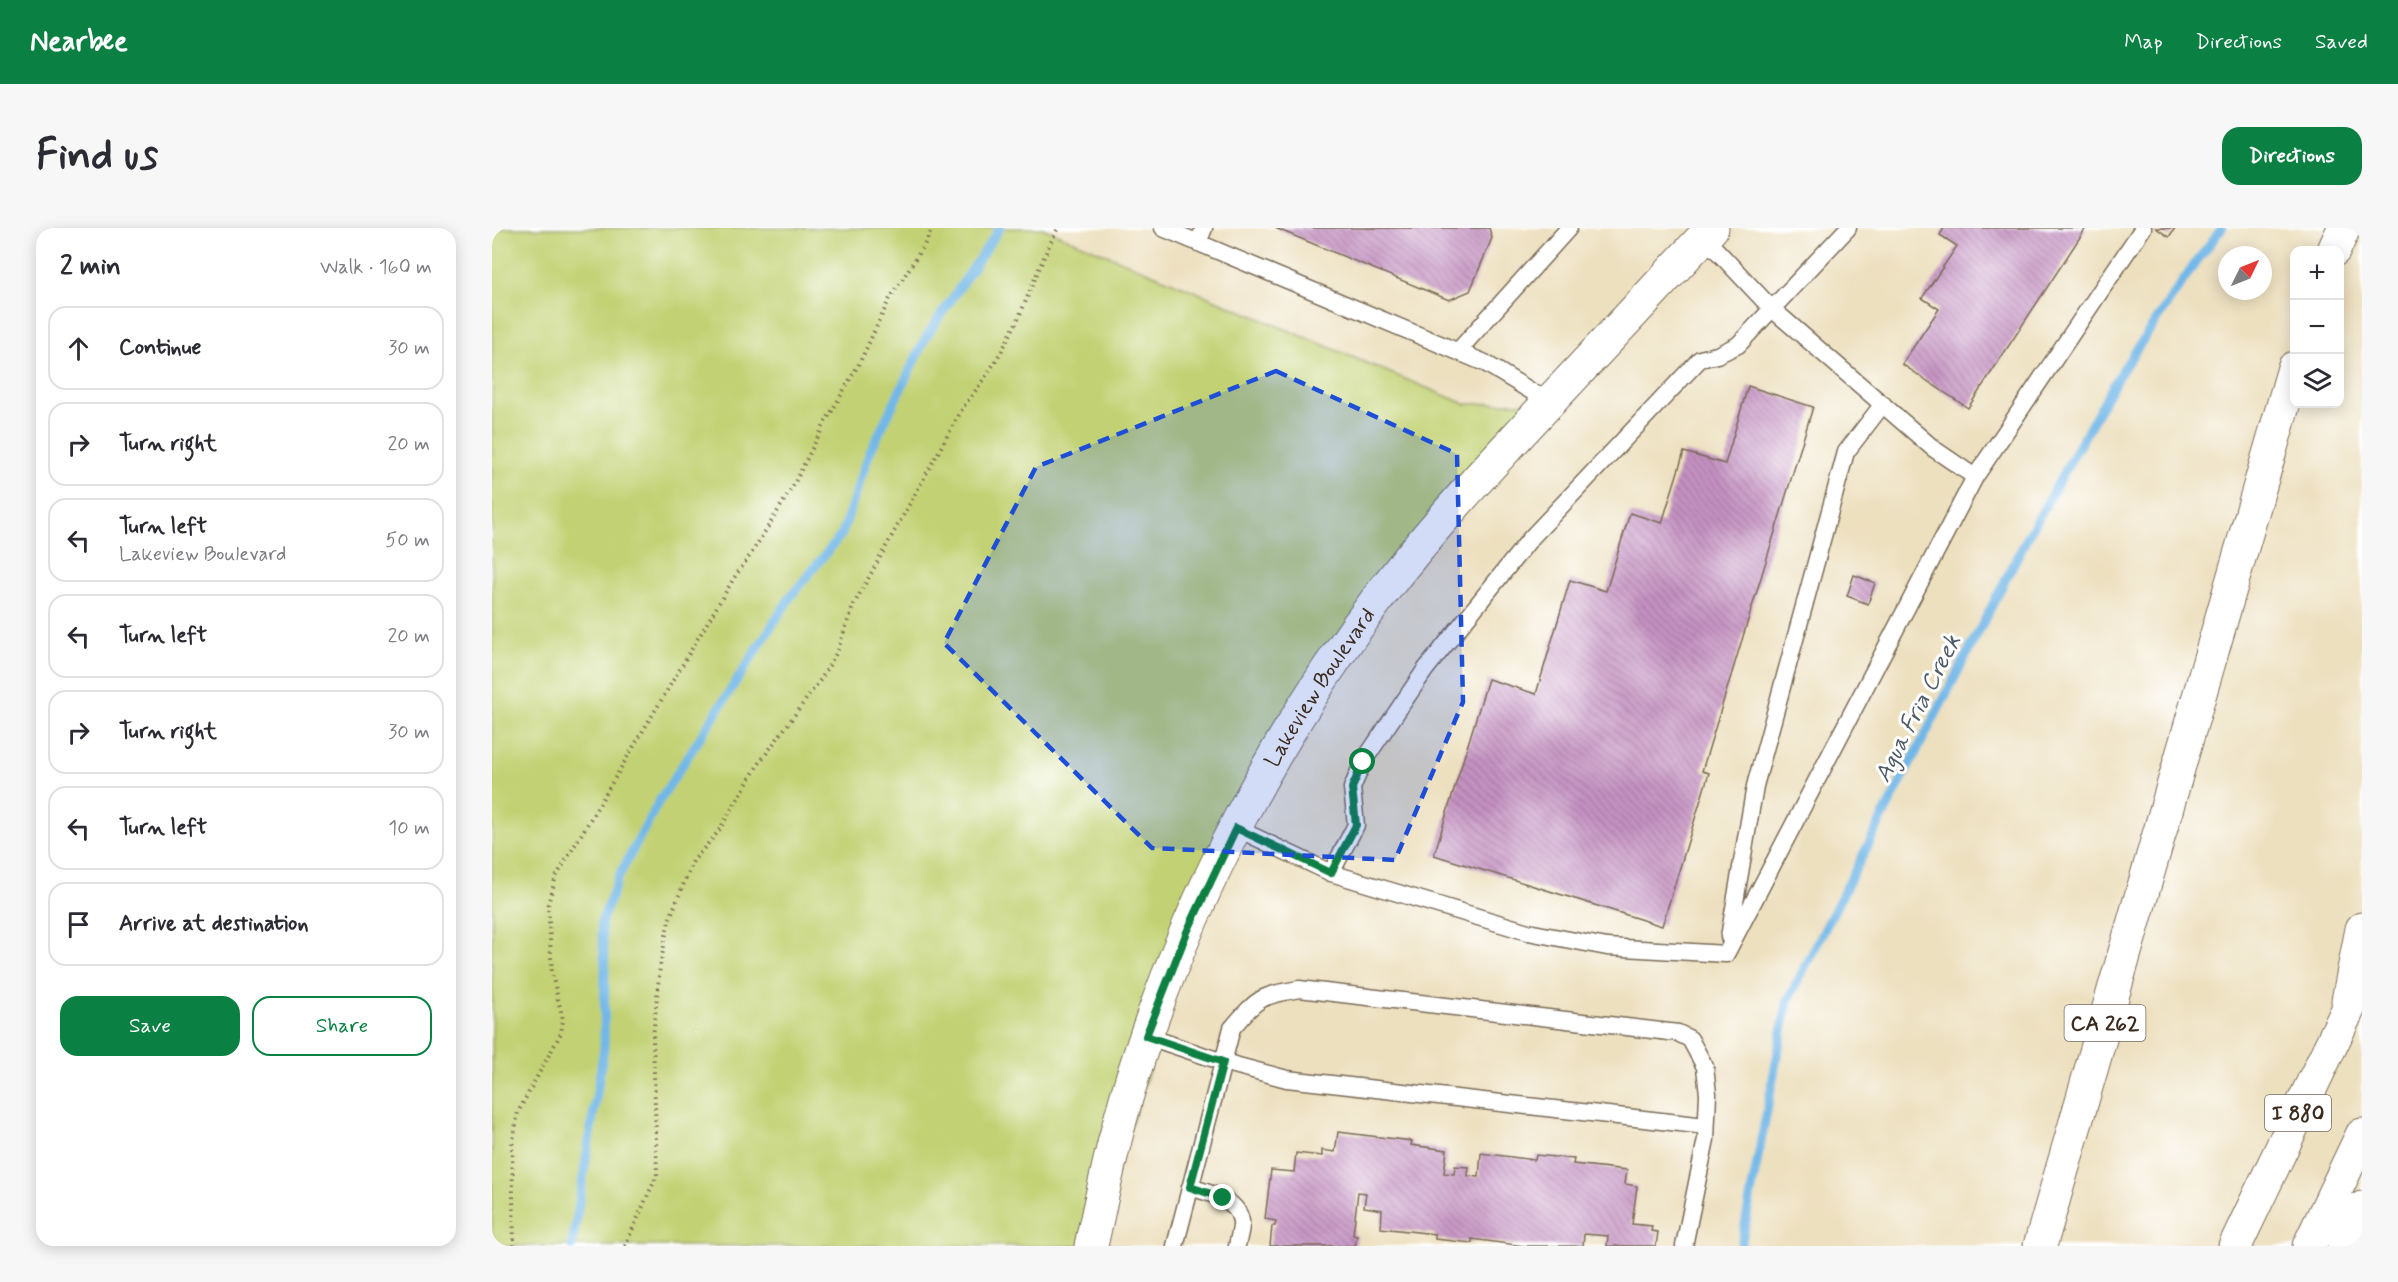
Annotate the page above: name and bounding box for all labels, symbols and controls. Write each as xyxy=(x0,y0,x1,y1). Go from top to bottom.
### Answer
text: Nearbee xyxy=(30,24,128,61)
text: Map xyxy=(2124,28,2163,56)
text: Directions xyxy=(2196,28,2282,56)
text: Saved xyxy=(2315,28,2368,56)
button: Directions xyxy=(2222,127,2362,185)
text: Find us xyxy=(36,129,158,184)
north arrow xyxy=(2218,246,2272,300)
map controls xyxy=(2290,246,2344,408)
button: + xyxy=(2290,246,2344,300)
text: 2 min xyxy=(60,250,121,284)
text: Walk · 160 m xyxy=(320,254,432,281)
button: − xyxy=(2290,300,2344,354)
icon: ahead xyxy=(62,332,95,365)
text: Continue xyxy=(119,334,201,362)
text: 30 m xyxy=(388,335,430,362)
button: layers xyxy=(2290,354,2344,408)
icon: right xyxy=(62,428,95,461)
text: Turn right xyxy=(119,430,217,458)
text: 20 m xyxy=(387,431,430,458)
text: Turn left xyxy=(119,513,207,541)
icon: left xyxy=(62,524,95,557)
text: 50 m xyxy=(385,527,430,554)
text: Lakeview Boulevard xyxy=(119,541,286,568)
street label: Lakeview Boulevard xyxy=(1259,603,1382,772)
icon: left xyxy=(62,620,95,653)
text: Turn left xyxy=(119,622,207,650)
text: 20 m xyxy=(387,623,430,650)
water label: Agua Fria Creek xyxy=(1868,629,1969,788)
icon: right xyxy=(62,716,95,749)
text: Turn right xyxy=(119,718,217,746)
text: 30 m xyxy=(388,719,430,746)
route start xyxy=(1349,748,1375,774)
icon: left xyxy=(62,812,95,845)
text: Turn left xyxy=(119,814,207,842)
text: 10 m xyxy=(388,815,430,842)
icon: arrive xyxy=(62,908,95,941)
text: Arrive at destination xyxy=(119,910,309,938)
button: Save xyxy=(60,996,240,1056)
button: Share xyxy=(252,996,432,1056)
road number: CA 262 xyxy=(2064,1005,2146,1041)
road number: I 880 xyxy=(2265,1095,2331,1131)
route end xyxy=(1209,1184,1235,1210)

